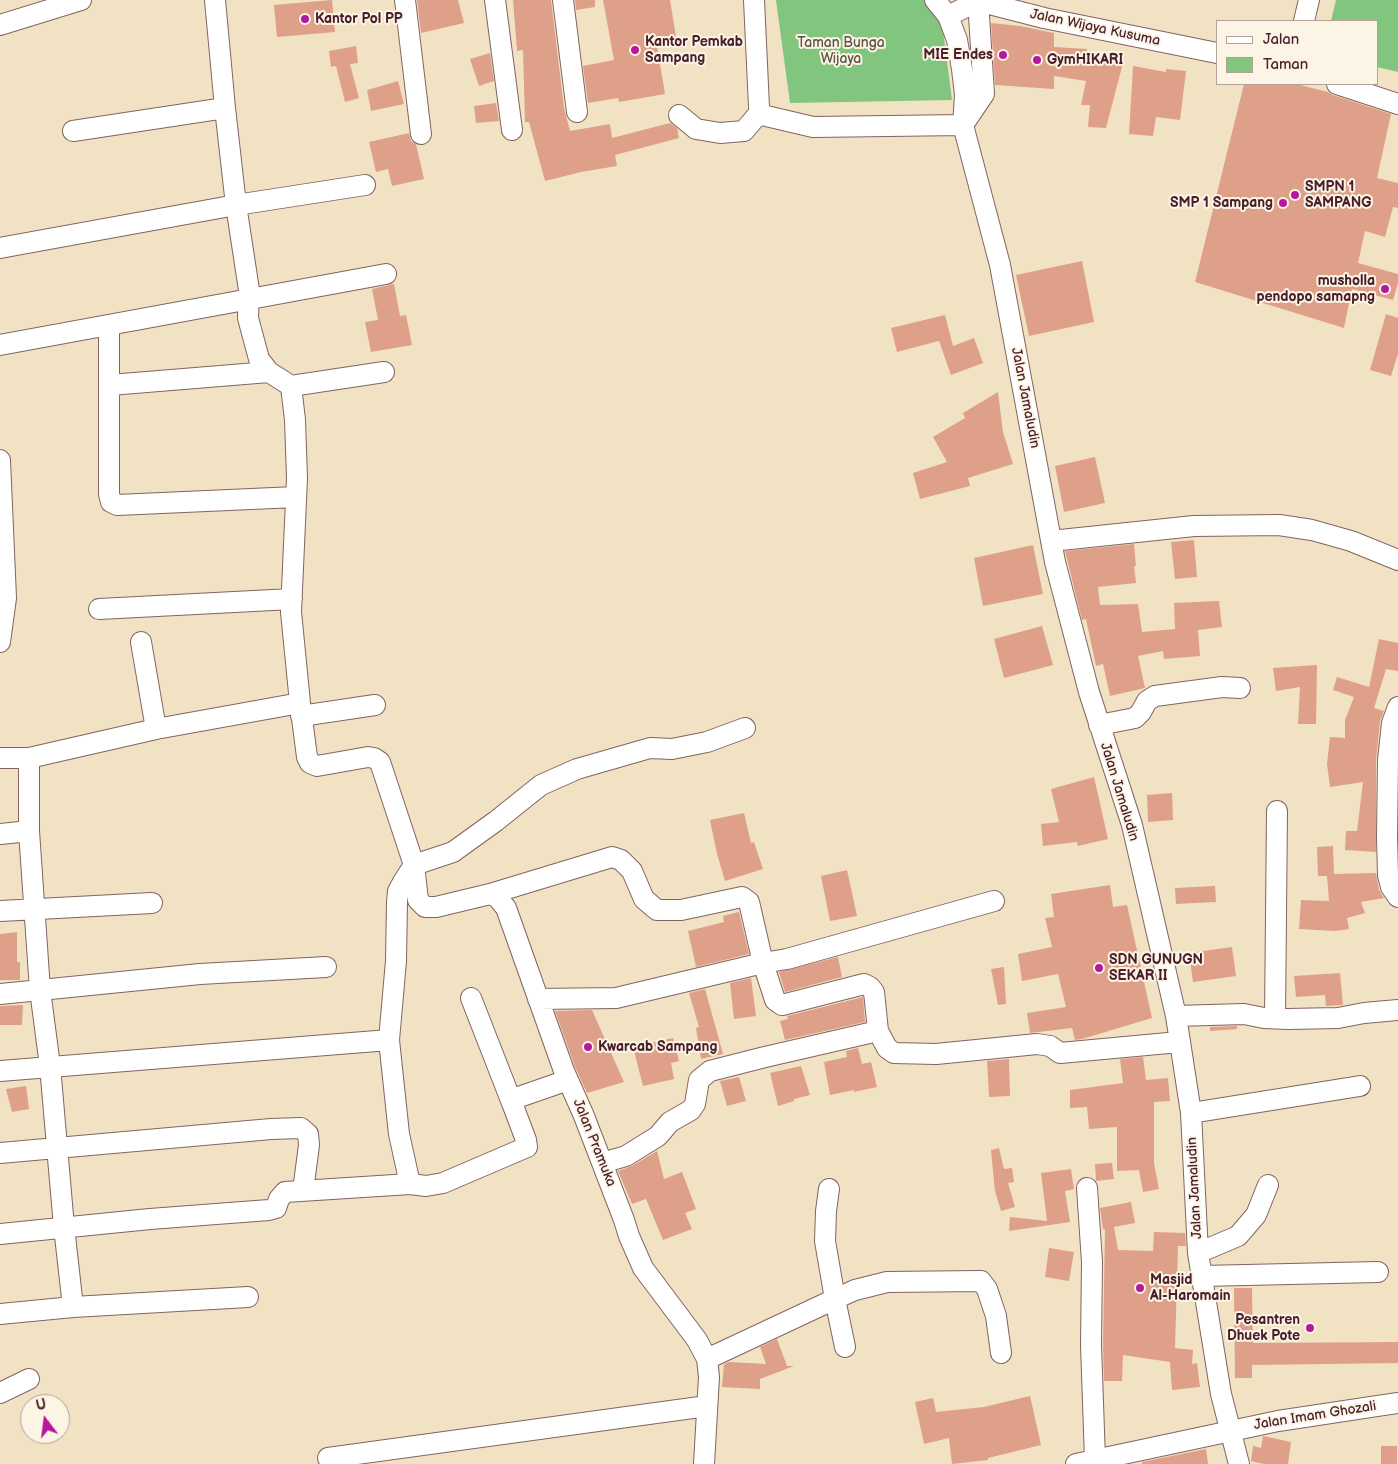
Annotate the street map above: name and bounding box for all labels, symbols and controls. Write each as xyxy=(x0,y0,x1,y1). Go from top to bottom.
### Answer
street label: Jalan Wijaya Kusuma xyxy=(1028,6,1162,50)
place label: Kantor Pol PP xyxy=(315,11,403,27)
marker: Kantor Pol PP xyxy=(299,13,311,25)
legend xyxy=(1216,20,1378,85)
text: Jalan xyxy=(1263,30,1299,49)
place label: Kantor Pemkab Sampang xyxy=(645,34,743,66)
park label: Taman Bunga Wijaya xyxy=(797,35,885,68)
marker: Kantor Pemkab Sampang xyxy=(629,44,641,56)
place label: MIE Endes xyxy=(923,47,993,63)
marker: MIE Endes xyxy=(997,49,1009,61)
place label: GymHIKARI xyxy=(1047,52,1123,68)
marker: GymHIKARI xyxy=(1031,54,1043,66)
text: Taman xyxy=(1263,55,1308,74)
place label: SMPN 1 SAMPANG xyxy=(1305,179,1371,212)
marker: SMPN 1 SAMPANG xyxy=(1289,189,1301,201)
place label: SMP 1 Sampang xyxy=(1170,195,1273,211)
marker: SMP 1 Sampang xyxy=(1277,197,1289,209)
place label: musholla pendopo samapng xyxy=(1256,273,1375,306)
marker: musholla pendopo samapng xyxy=(1379,283,1391,295)
street label: Jalan Jamaludin xyxy=(1007,346,1043,450)
street label: Jalan Jamaludin xyxy=(1096,741,1142,843)
place label: SDN GUNUGN SEKAR II xyxy=(1109,952,1203,984)
marker: SDN GUNUGN SEKAR II xyxy=(1093,962,1105,974)
place label: Kwarcab Sampang xyxy=(598,1039,717,1055)
marker: Kwarcab Sampang xyxy=(582,1041,594,1053)
street label: Jalan Pramuka xyxy=(569,1097,619,1189)
street label: Jalan Jamaludin xyxy=(1184,1137,1206,1239)
place label: Masjid Al-Haromain xyxy=(1150,1272,1231,1304)
marker: Masjid Al-Haromain xyxy=(1134,1282,1146,1294)
place label: Pesantren Dhuek Pote xyxy=(1227,1312,1300,1344)
marker: Pesantren Dhuek Pote xyxy=(1304,1322,1316,1334)
north arrow xyxy=(20,1394,70,1444)
text: U xyxy=(34,1395,48,1414)
street label: Jalan Imam Ghozali xyxy=(1253,1398,1377,1434)

